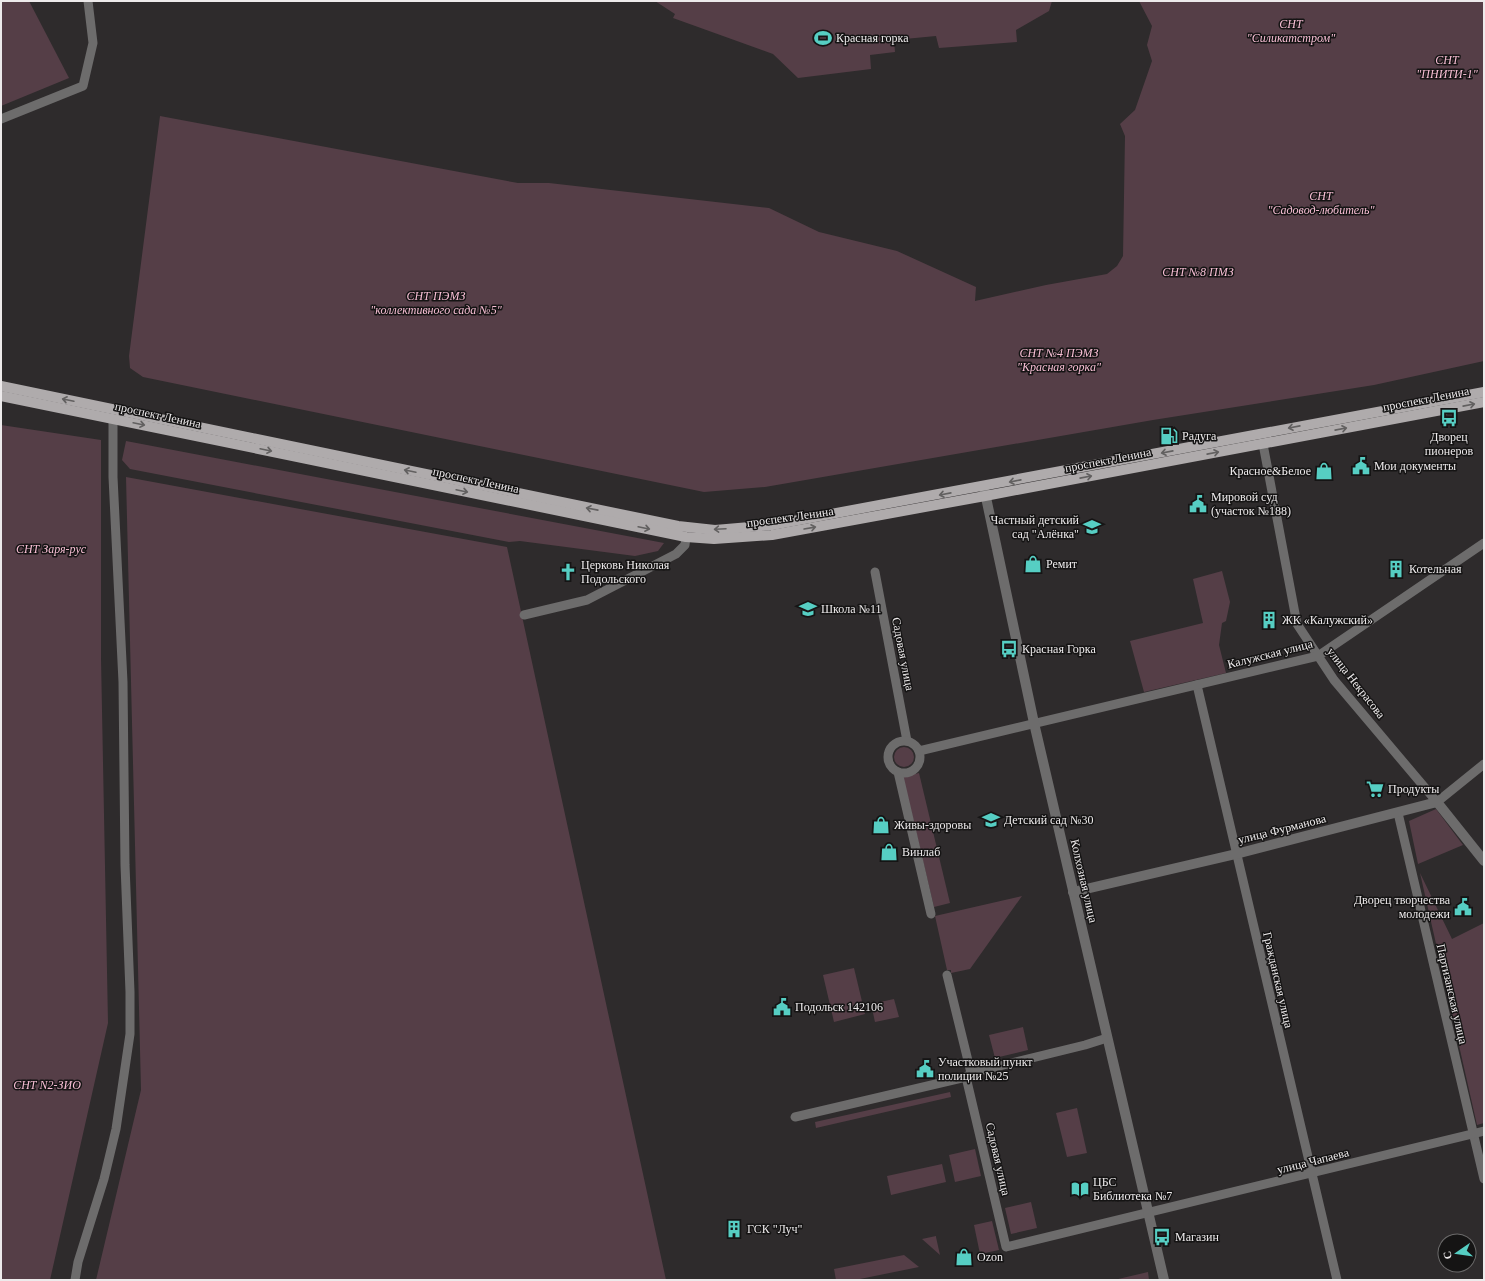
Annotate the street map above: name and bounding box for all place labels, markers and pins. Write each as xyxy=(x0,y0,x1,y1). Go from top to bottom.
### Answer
sports icon: Красная горка xyxy=(813,28,833,48)
place label: Красная горка xyxy=(836,31,909,45)
bus stop icon: Дворец пионеров xyxy=(1439,408,1459,428)
fuel station icon: Радуга xyxy=(1159,426,1179,446)
place label: Радуга xyxy=(1182,429,1217,443)
place label: Дворец пионеров xyxy=(1425,430,1473,458)
public building icon: Мои документы xyxy=(1351,456,1371,476)
place label: Мои документы xyxy=(1374,459,1456,473)
shop icon: Красное&Белое xyxy=(1314,461,1334,481)
place label: Красное&Белое xyxy=(1229,464,1311,478)
place label: Мировой суд (участок №188) xyxy=(1211,490,1291,518)
public building icon: Мировой суд (участок №188) xyxy=(1188,494,1208,514)
place label: Частный детский сад "Алёнка" xyxy=(991,513,1080,541)
school or university icon: Частный детский сад "Алёнка" xyxy=(1082,517,1102,537)
shop icon: Ремит xyxy=(1023,554,1043,574)
place label: Ремит xyxy=(1046,557,1078,571)
place label: Церковь Николая Подольского xyxy=(581,558,670,586)
building icon: Котельная xyxy=(1386,559,1406,579)
church icon: Церковь Николая Подольского xyxy=(558,562,578,582)
place label: Котельная xyxy=(1409,562,1462,576)
school or university icon: Школа №11 xyxy=(798,599,818,619)
place label: Школа №11 xyxy=(821,602,882,616)
building icon: ЖК «Калужский» xyxy=(1259,610,1279,630)
place label: ЖК «Калужский» xyxy=(1282,613,1373,627)
bus stop icon: Красная Горка xyxy=(999,639,1019,659)
place label: Красная Горка xyxy=(1022,642,1096,656)
supermarket icon: Продукты xyxy=(1365,779,1385,799)
place label: Продукты xyxy=(1388,782,1439,796)
school or university icon: Детский сад №30 xyxy=(981,810,1001,830)
place label: Детский сад №30 xyxy=(1004,813,1093,827)
shop icon: Живы-здоровы xyxy=(871,815,891,835)
place label: Живы-здоровы xyxy=(894,818,971,832)
shop icon: Винлаб xyxy=(879,842,899,862)
place label: Винлаб xyxy=(902,845,940,859)
place label: Дворец творчества молодежи xyxy=(1354,893,1451,921)
public building icon: Дворец творчества молодежи xyxy=(1453,897,1473,917)
public building icon: Подольск 142106 xyxy=(772,997,792,1017)
place label: Подольск 142106 xyxy=(795,1000,883,1014)
place label: Участковый пункт полиции №25 xyxy=(938,1055,1033,1083)
public building icon: Участковый пункт полиции №25 xyxy=(915,1059,935,1079)
place label: ЦБС Библиотека №7 xyxy=(1093,1175,1172,1203)
library icon: ЦБС Библиотека №7 xyxy=(1070,1179,1090,1199)
building icon: ГСК "Луч" xyxy=(724,1219,744,1239)
place label: ГСК "Луч" xyxy=(747,1222,803,1236)
bus stop icon: Магазин xyxy=(1152,1227,1172,1247)
place label: Магазин xyxy=(1175,1230,1219,1244)
shop icon: Ozon xyxy=(954,1247,974,1267)
place label: Ozon xyxy=(977,1250,1003,1264)

